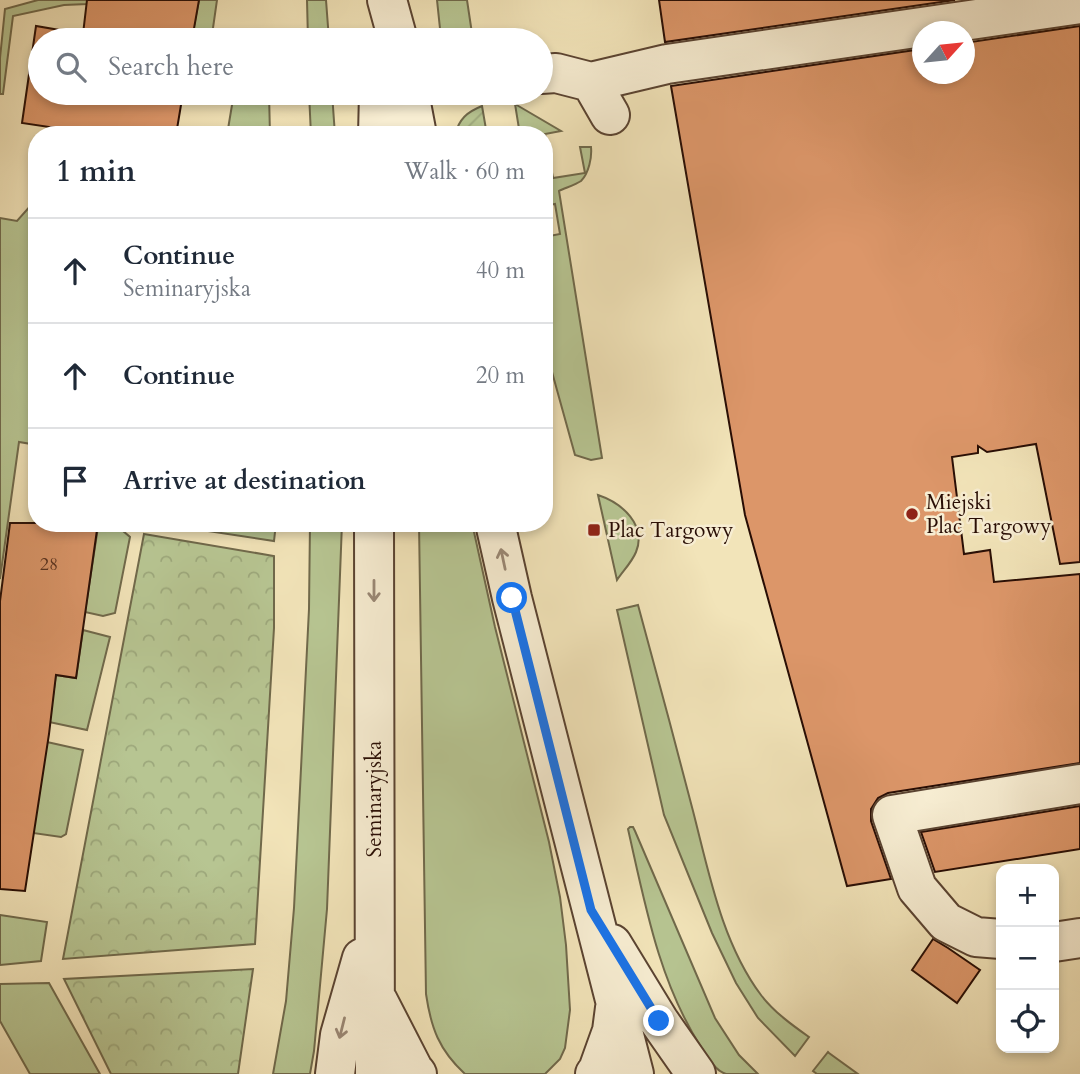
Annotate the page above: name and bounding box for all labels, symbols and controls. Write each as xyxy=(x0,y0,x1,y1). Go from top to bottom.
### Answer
north arrow xyxy=(912,21,975,84)
search box xyxy=(28,28,553,105)
icon: search xyxy=(52,48,90,86)
text: Search here xyxy=(108,49,234,84)
text: 1 min xyxy=(56,151,136,192)
text: Walk · 60 m xyxy=(404,156,525,187)
text: Continue xyxy=(123,238,235,273)
icon: ahead xyxy=(56,252,94,290)
text: 40 m xyxy=(476,255,525,286)
text: Seminaryjska xyxy=(123,273,251,304)
icon: ahead xyxy=(56,357,94,395)
text: Continue xyxy=(123,358,235,393)
text: 20 m xyxy=(476,360,525,391)
icon: arrive xyxy=(56,462,94,500)
text: Arrive at destination xyxy=(123,463,366,498)
place label: Miejski Plac Targowy xyxy=(926,488,1051,541)
marker: Miejski Plac Targowy xyxy=(904,506,920,522)
place label: Plac Targowy xyxy=(608,516,733,545)
marker: Plac Targowy xyxy=(586,522,602,538)
one-way arrow xyxy=(496,548,509,571)
house number: 28 xyxy=(40,552,58,577)
one-way arrow xyxy=(367,580,381,603)
route start xyxy=(496,582,527,613)
street label: Seminaryjska xyxy=(360,741,389,857)
map controls xyxy=(996,864,1059,1053)
button: + xyxy=(996,864,1059,927)
button: − xyxy=(996,927,1059,990)
button: locate xyxy=(996,990,1059,1053)
route end xyxy=(643,1005,674,1036)
one-way arrow xyxy=(335,1017,348,1039)

